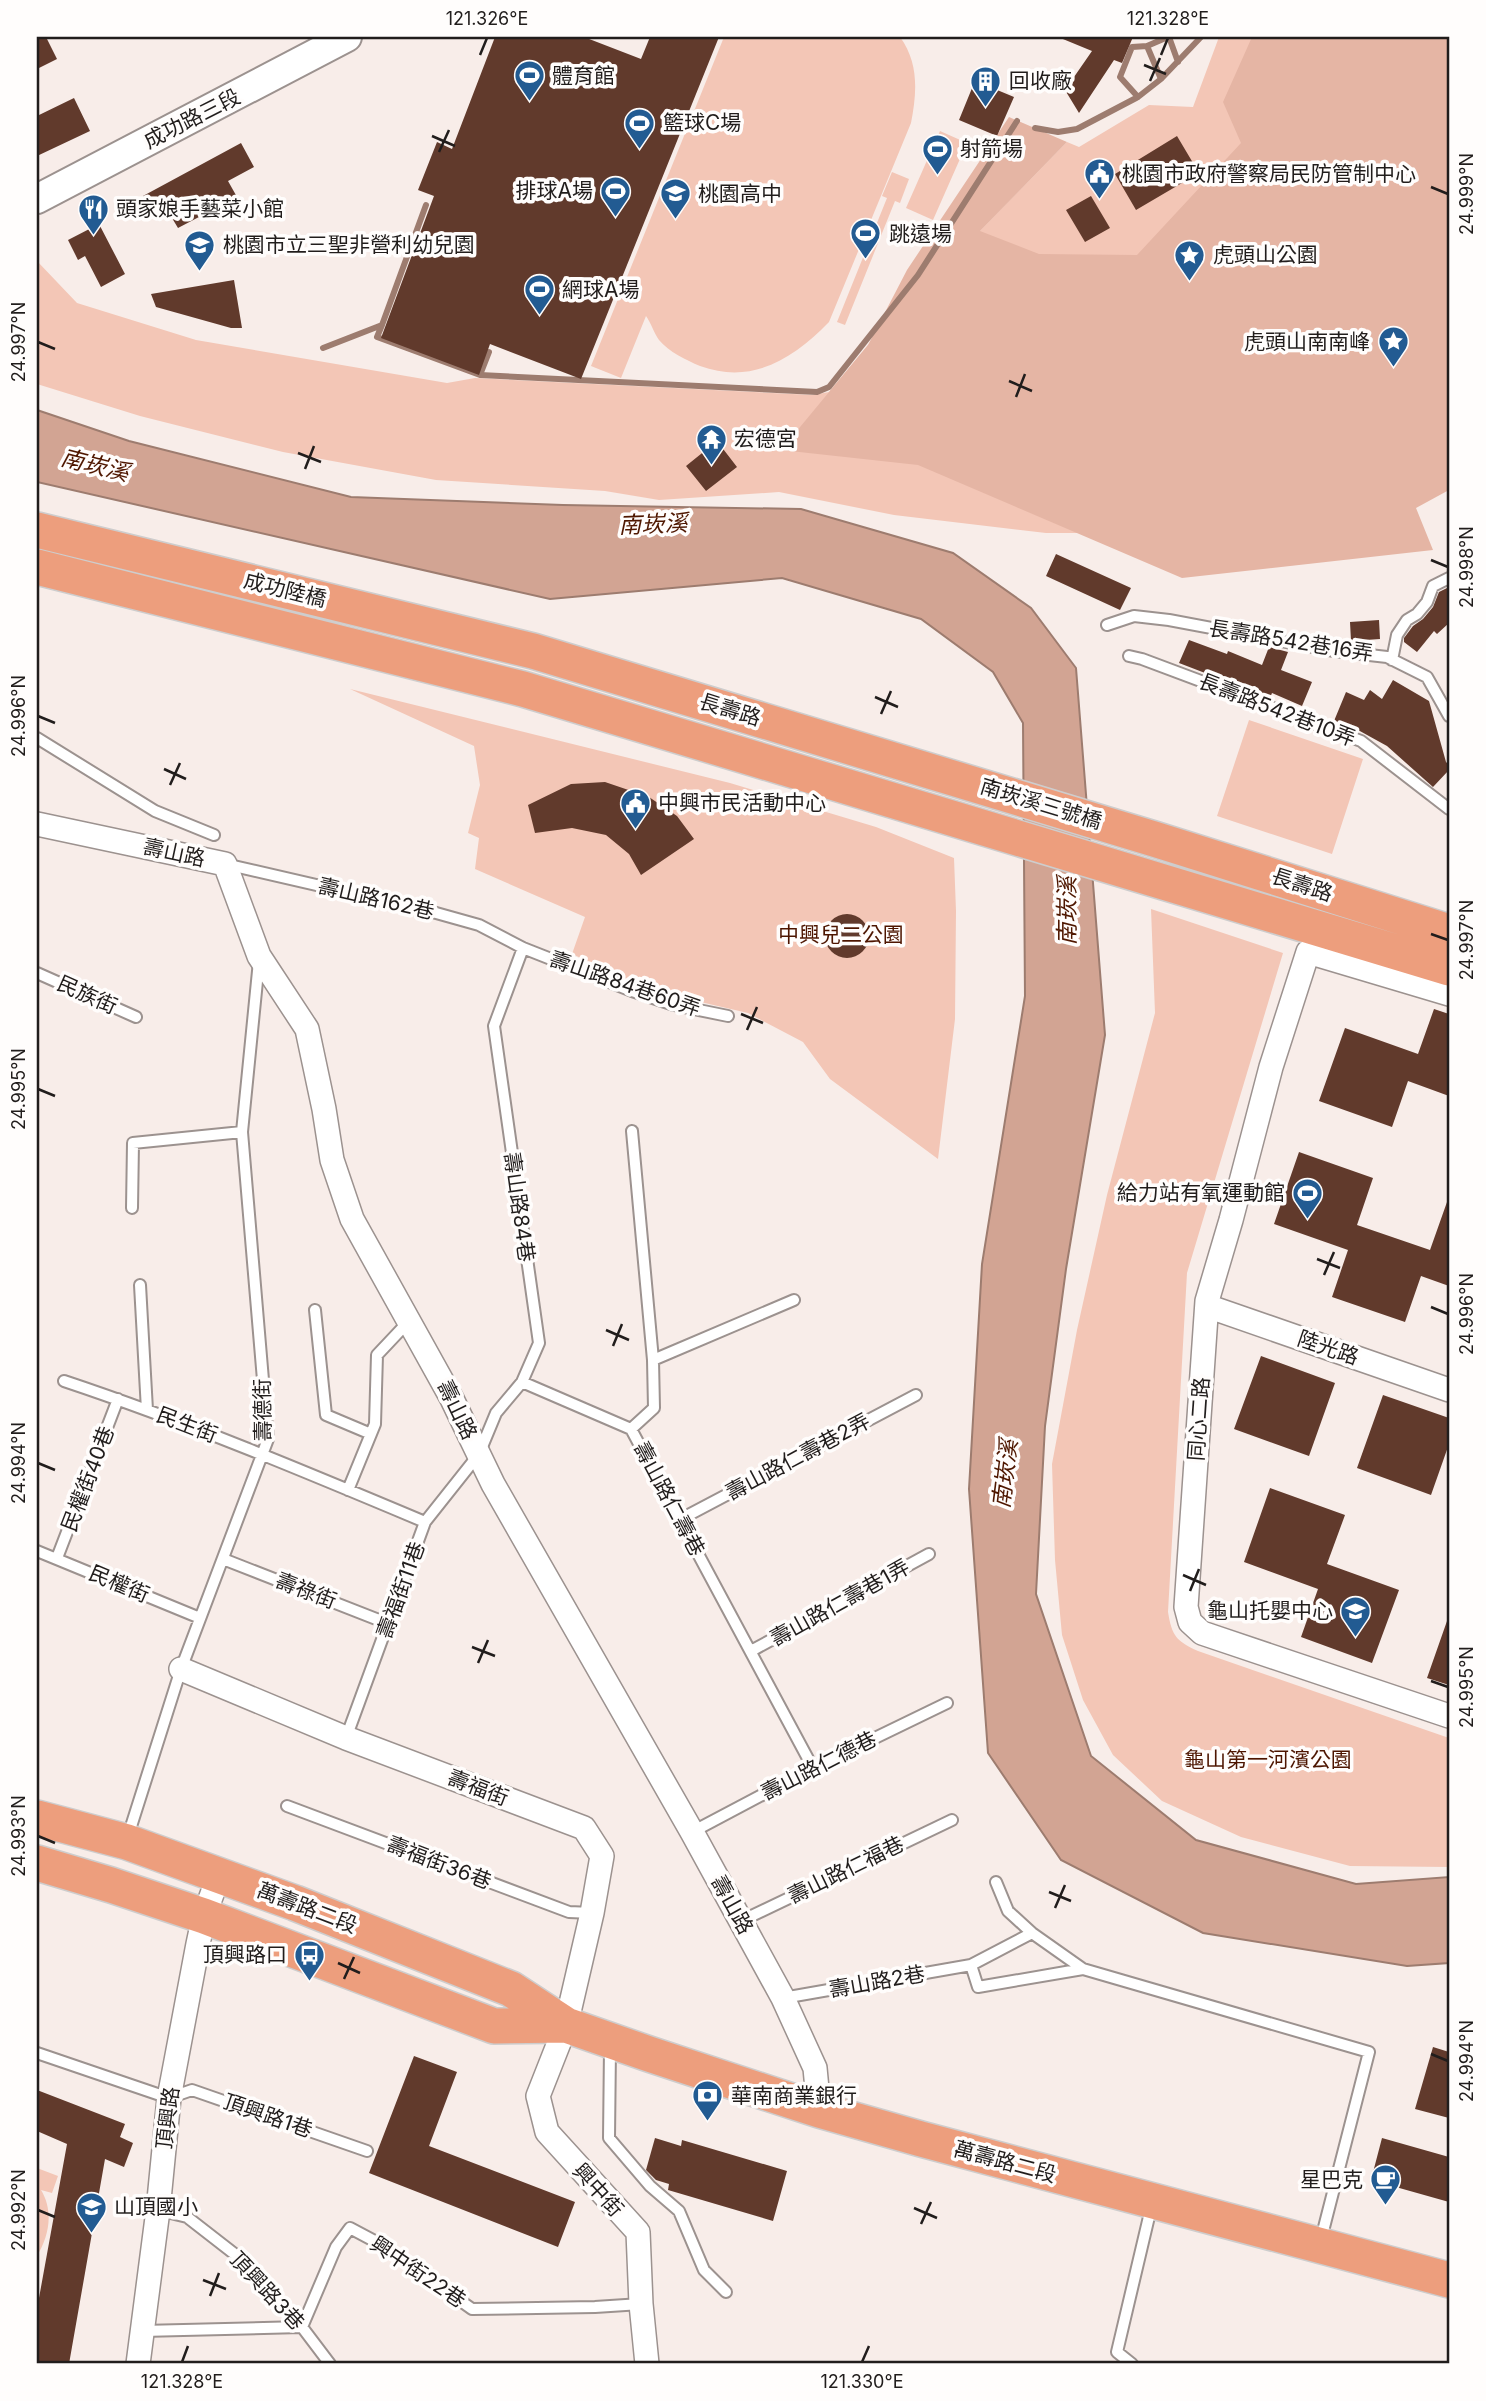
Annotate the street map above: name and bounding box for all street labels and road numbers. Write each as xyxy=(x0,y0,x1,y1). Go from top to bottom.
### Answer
street label: 成功路三段 xyxy=(139,84,244,154)
street label: 成功陸橋 xyxy=(241,567,329,612)
street label: 長壽路542巷16弄 xyxy=(1207,615,1375,666)
street label: 長壽路542巷10弄 xyxy=(1195,668,1359,751)
street label: 長壽路 xyxy=(696,688,764,731)
street label: 南崁溪三號橋 xyxy=(977,773,1105,834)
street label: 壽山路 xyxy=(141,834,208,871)
street label: 長壽路 xyxy=(1268,863,1336,906)
street label: 壽山路162巷 xyxy=(316,873,437,924)
street label: 壽山路84巷60弄 xyxy=(546,946,704,1021)
street label: 民族街 xyxy=(53,970,121,1019)
street label: 壽山路84巷 xyxy=(499,1150,540,1263)
street label: 陸光路 xyxy=(1294,1325,1362,1370)
street label: 壽山路 xyxy=(432,1376,482,1444)
street label: 同心二路 xyxy=(1183,1376,1214,1462)
street label: 壽德街 xyxy=(249,1378,276,1442)
street label: 民生街 xyxy=(153,1402,221,1447)
street label: 壽山路仁壽巷2弄 xyxy=(721,1408,874,1505)
street label: 民權街40巷 xyxy=(56,1423,119,1535)
street label: 壽山路仁壽巷 xyxy=(629,1437,710,1560)
street label: 壽福街11巷 xyxy=(371,1538,430,1642)
street label: 壽山路仁壽巷1弄 xyxy=(766,1554,914,1651)
street label: 民權街 xyxy=(85,1560,153,1607)
street label: 壽祿街 xyxy=(272,1568,340,1613)
street label: 壽山路仁德巷 xyxy=(757,1726,881,1805)
street label: 壽福街 xyxy=(444,1765,512,1810)
street label: 壽福街36巷 xyxy=(383,1831,495,1894)
street label: 壽山路仁福巷 xyxy=(784,1831,908,1908)
street label: 壽山路 xyxy=(706,1871,759,1938)
street label: 萬壽路二段 xyxy=(254,1877,361,1938)
street label: 壽山路2巷 xyxy=(827,1961,927,2002)
street label: 頂興路 xyxy=(151,2085,184,2151)
street label: 頂興路1巷 xyxy=(220,2089,316,2142)
street label: 萬壽路二段 xyxy=(951,2136,1059,2187)
street label: 興中街 xyxy=(568,2158,629,2221)
street label: 興中街22巷 xyxy=(366,2231,471,2313)
street label: 頂興路3巷 xyxy=(225,2247,310,2335)

